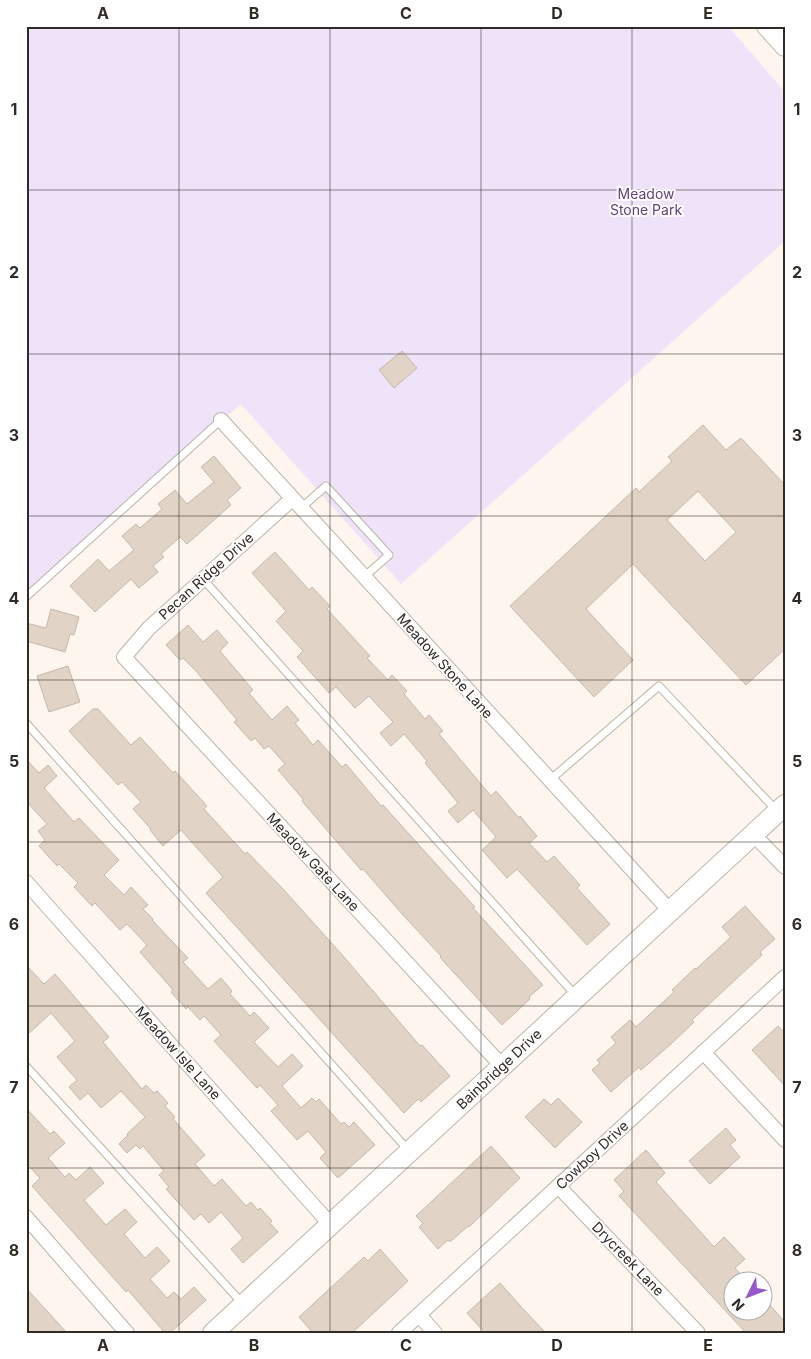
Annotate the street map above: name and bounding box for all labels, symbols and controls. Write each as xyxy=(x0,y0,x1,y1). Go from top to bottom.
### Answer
text: A xyxy=(97,3,109,23)
text: B xyxy=(249,3,259,23)
text: C xyxy=(400,3,412,23)
text: D xyxy=(551,3,563,23)
text: E xyxy=(703,3,713,23)
text: 1 xyxy=(11,99,17,119)
text: 1 xyxy=(794,99,800,119)
park label: Meadow Stone Park xyxy=(610,185,682,218)
text: 2 xyxy=(9,262,19,282)
text: 2 xyxy=(792,262,802,282)
text: 3 xyxy=(9,425,19,445)
text: 3 xyxy=(792,425,802,445)
street label: Pecan Ridge Drive xyxy=(155,529,257,623)
text: 4 xyxy=(9,588,20,608)
text: 4 xyxy=(792,588,803,608)
street label: Meadow Stone Lane xyxy=(394,610,497,722)
text: 5 xyxy=(9,751,19,771)
text: 5 xyxy=(792,751,802,771)
street label: Meadow Gate Lane xyxy=(264,809,363,914)
text: 6 xyxy=(9,914,19,934)
text: 6 xyxy=(792,914,802,934)
street label: Meadow Isle Lane xyxy=(132,1002,225,1103)
street label: Bainbridge Drive xyxy=(453,1025,545,1112)
text: 7 xyxy=(9,1077,19,1097)
text: 7 xyxy=(792,1077,802,1097)
street label: Cowboy Drive xyxy=(552,1117,631,1193)
street label: Drycreek Lane xyxy=(589,1218,668,1299)
text: 8 xyxy=(9,1240,19,1260)
text: 8 xyxy=(792,1240,802,1260)
north arrow xyxy=(724,1272,774,1322)
text: N xyxy=(728,1295,748,1315)
text: A xyxy=(97,1335,109,1355)
text: B xyxy=(249,1335,259,1355)
text: C xyxy=(400,1335,412,1355)
text: D xyxy=(551,1335,563,1355)
text: E xyxy=(703,1335,713,1355)

